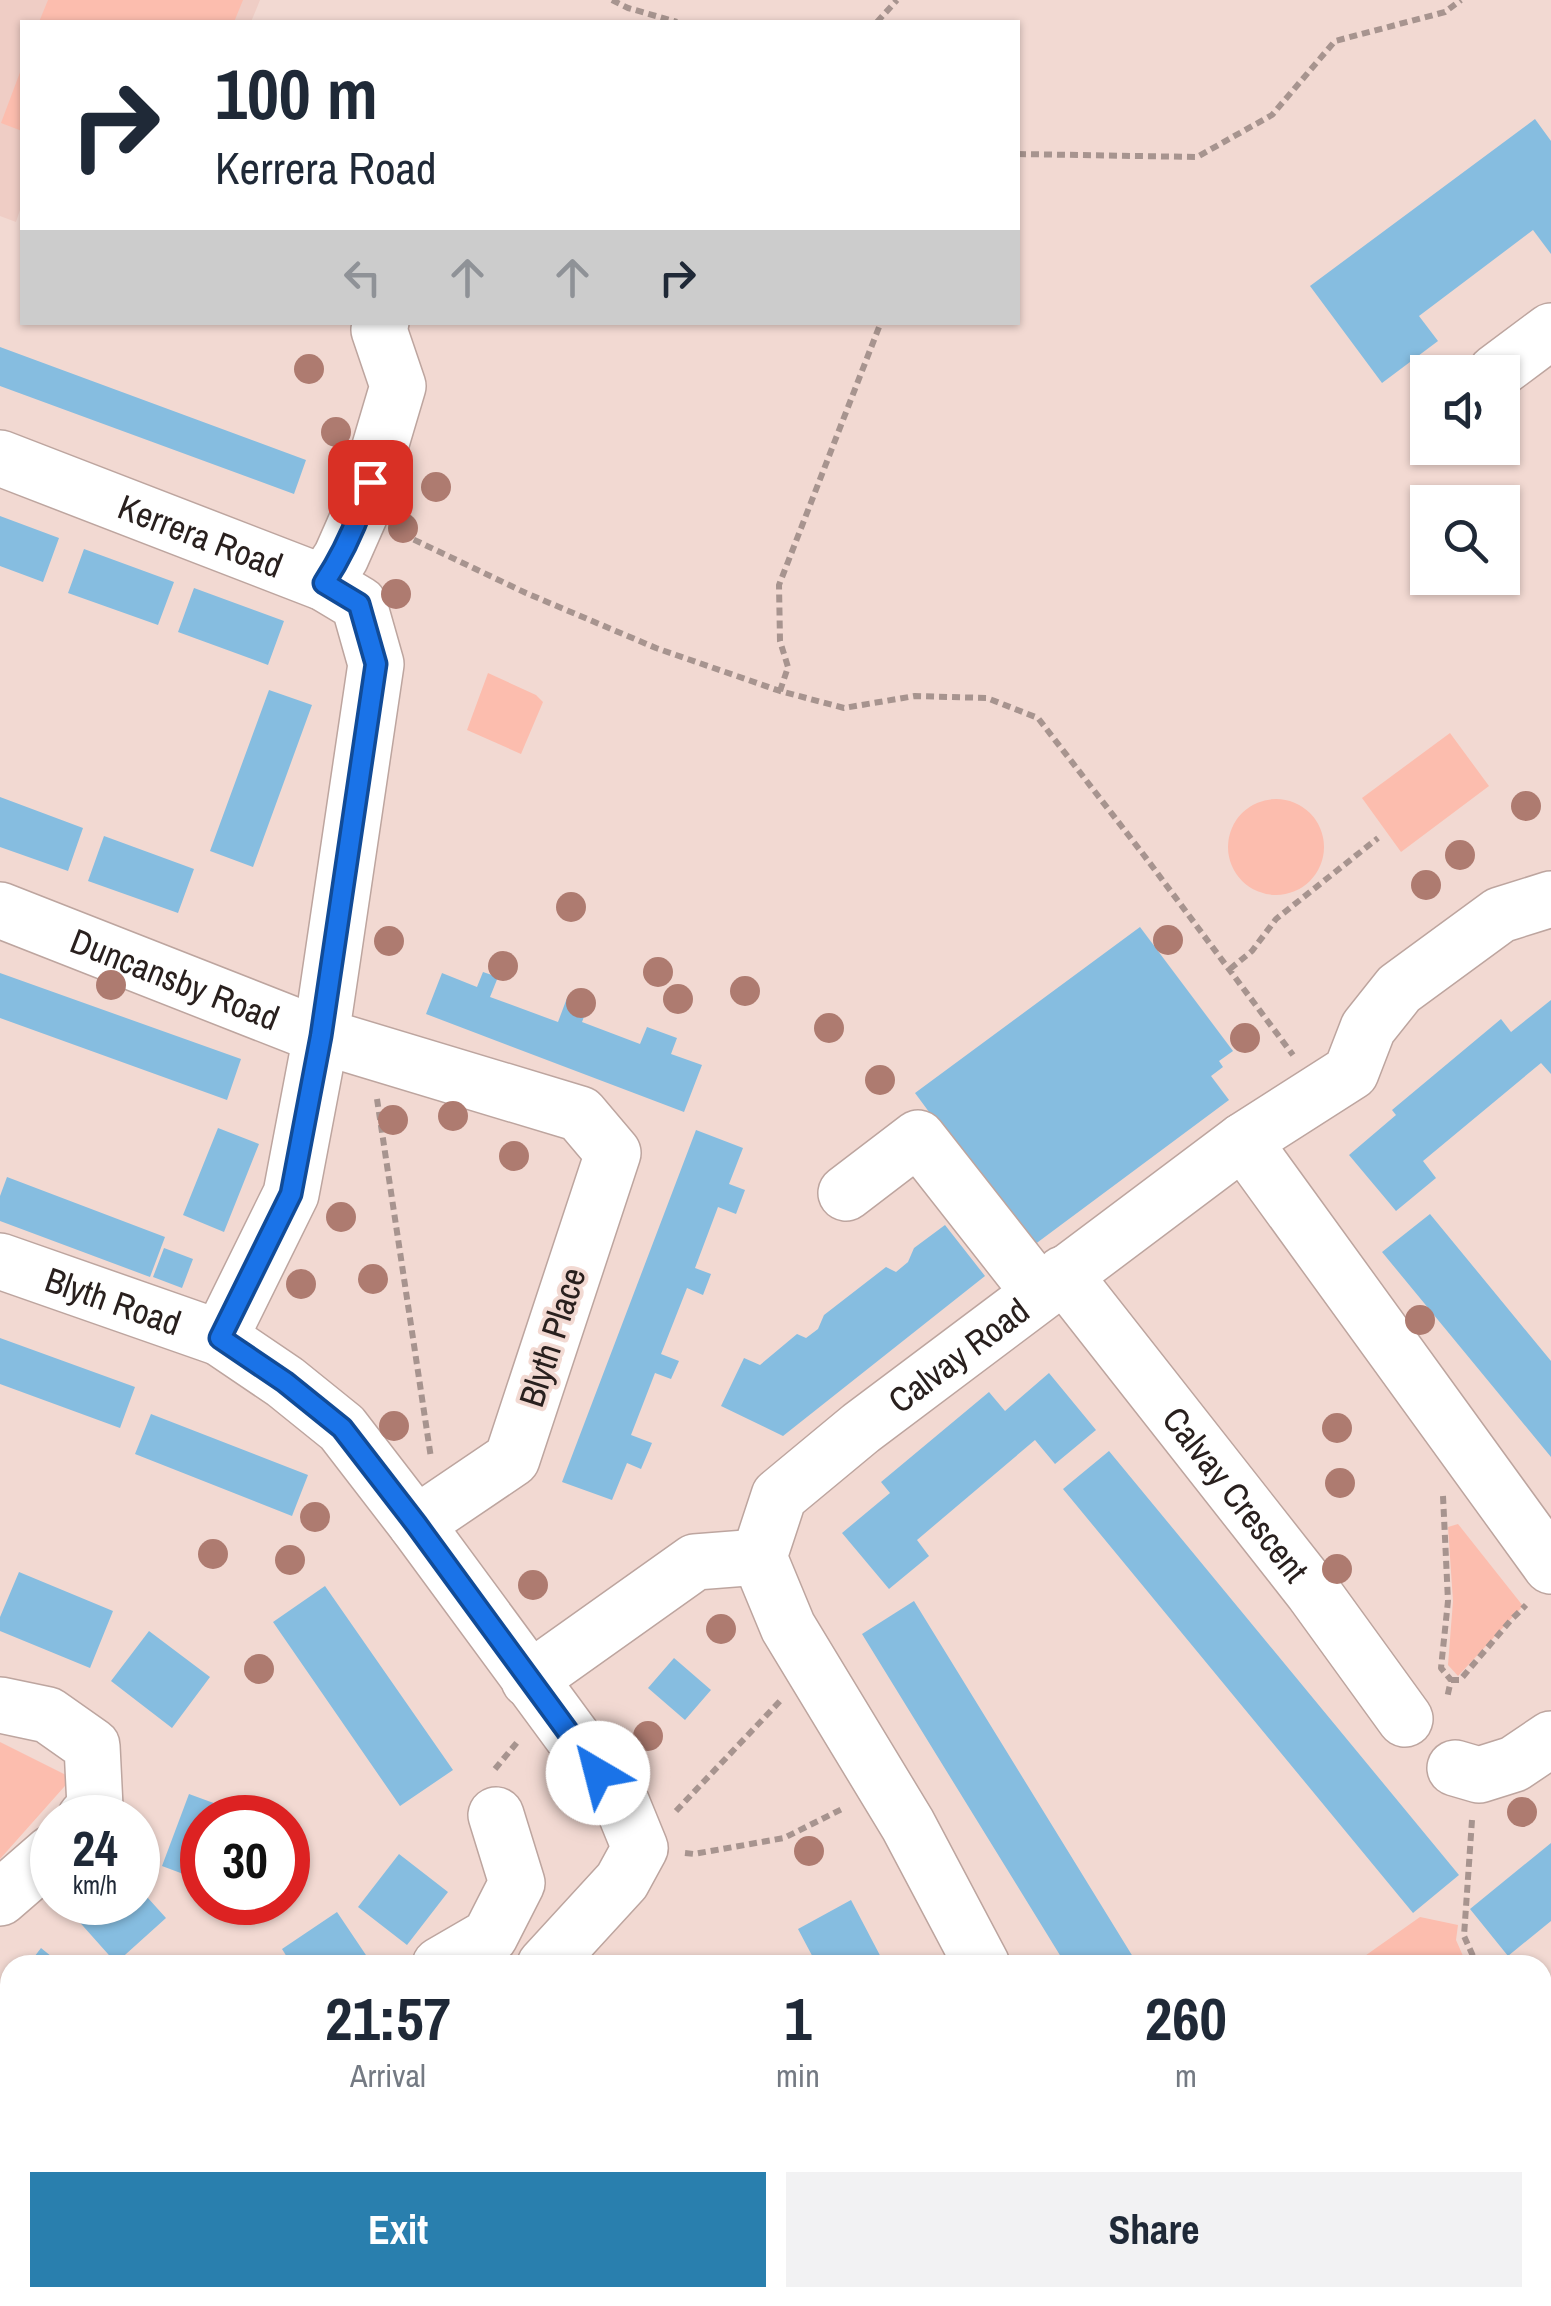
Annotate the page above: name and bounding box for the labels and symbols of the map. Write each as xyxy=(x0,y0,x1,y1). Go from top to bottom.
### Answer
pin xyxy=(328,440,413,525)
street label: Kerrera Road xyxy=(112,482,289,588)
street label: Duncansby Road xyxy=(64,917,286,1041)
street label: Blyth Road xyxy=(39,1255,187,1346)
street label: Blyth Place xyxy=(507,1261,597,1413)
street label: Calvay Road xyxy=(878,1287,1038,1423)
street label: Calvay Crescent xyxy=(1152,1397,1320,1591)
position arrow xyxy=(546,1721,650,1825)
speed limit sign: 30 xyxy=(180,1795,310,1925)

